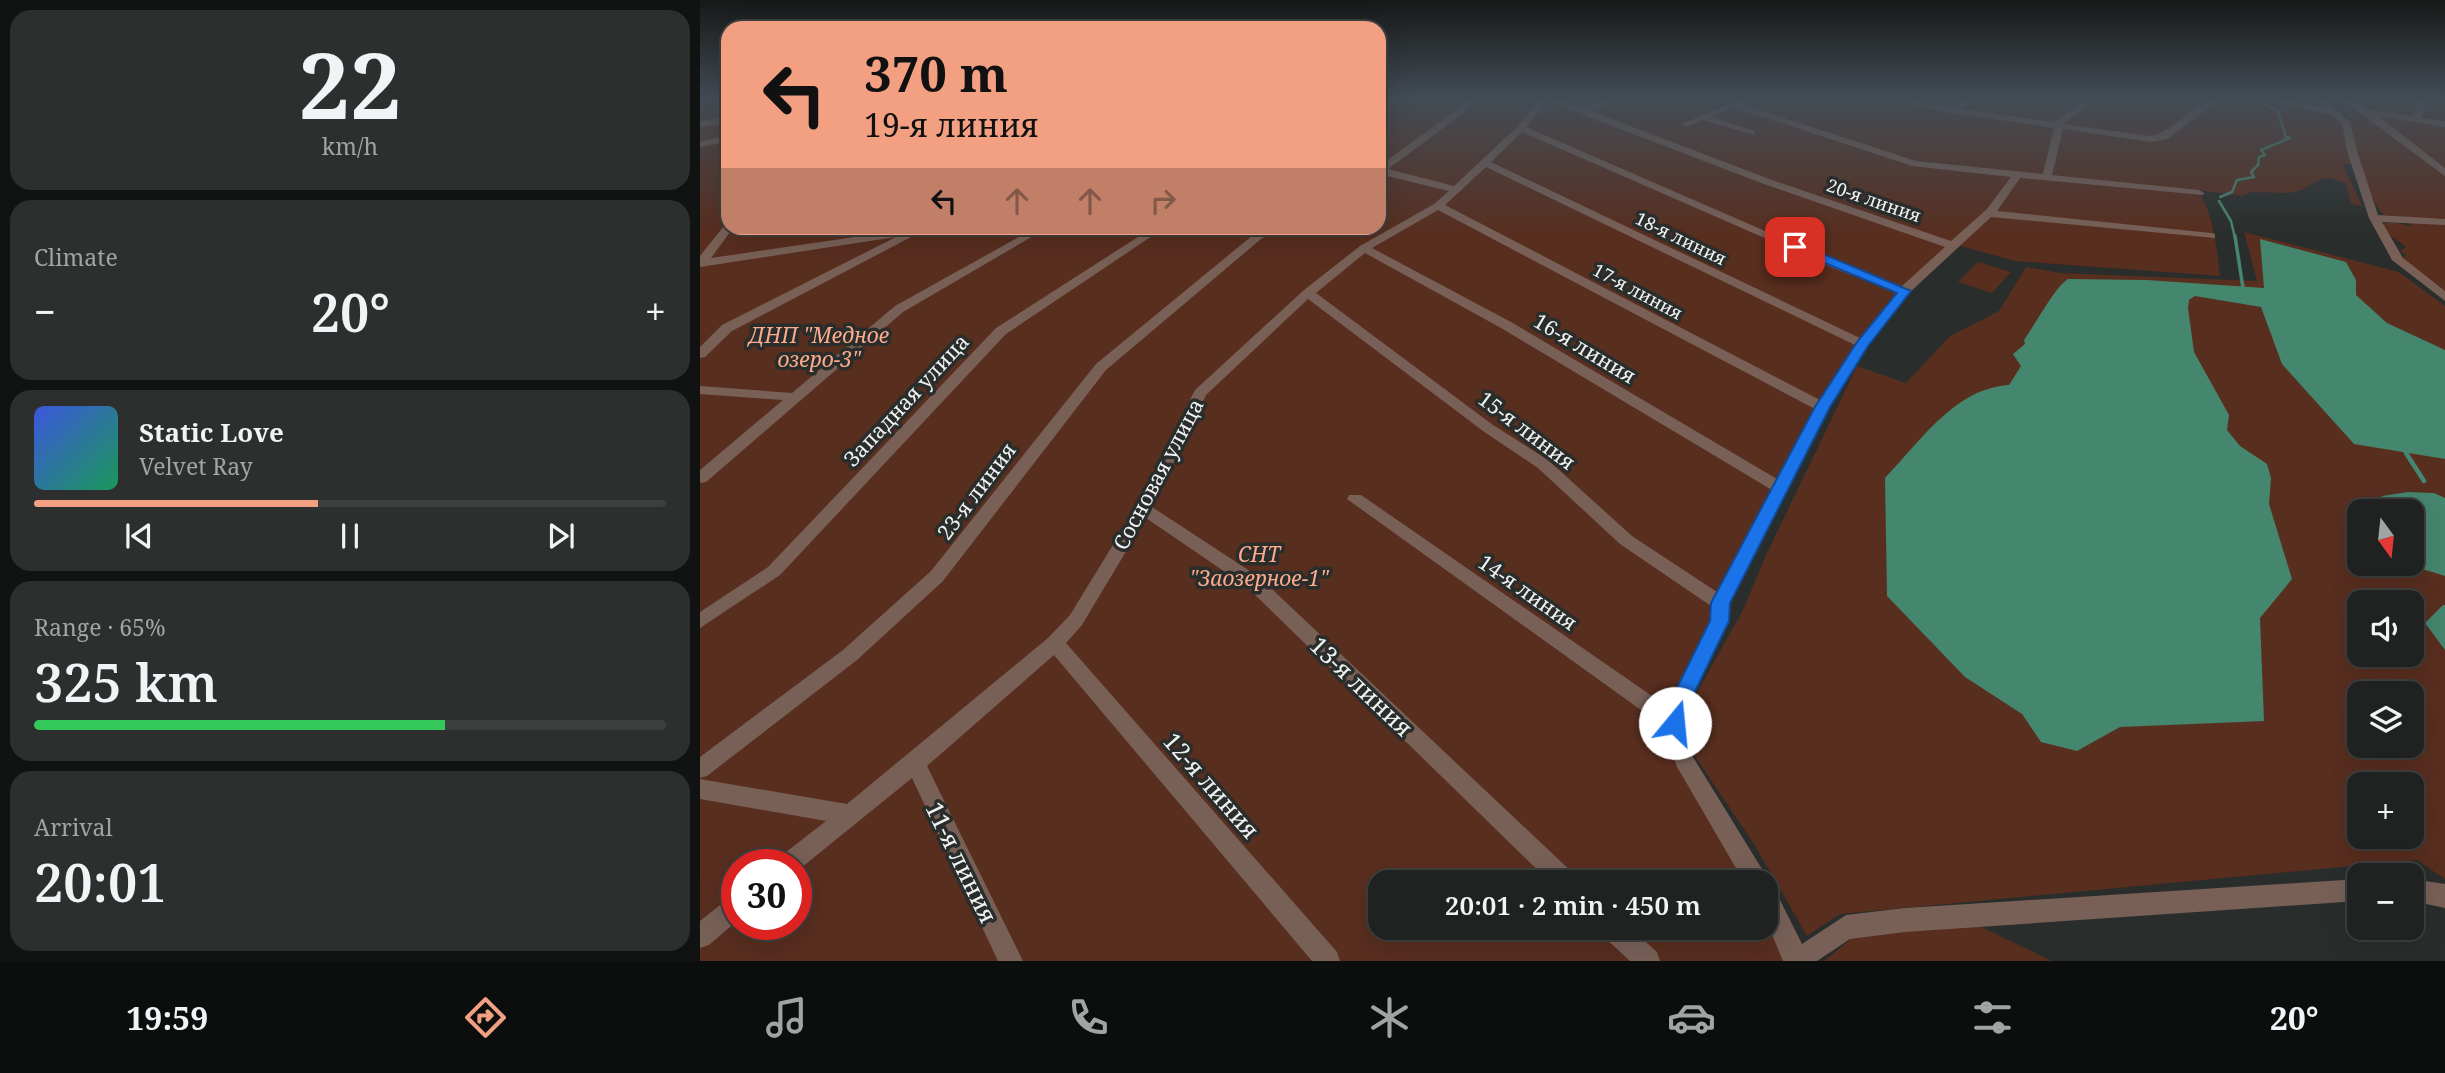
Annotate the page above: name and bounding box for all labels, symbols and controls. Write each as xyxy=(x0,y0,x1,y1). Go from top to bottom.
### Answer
text: 22 xyxy=(299,22,401,146)
text: 370 m xyxy=(864,40,1008,106)
icon: left xyxy=(749,49,840,140)
text: 19-я линия xyxy=(864,103,1039,146)
text: km/h xyxy=(322,130,378,162)
street label: 20-я линия xyxy=(1824,173,1924,227)
icon: left xyxy=(925,182,963,220)
icon: ahead xyxy=(998,182,1036,220)
icon: ahead xyxy=(1071,182,1109,220)
icon: right xyxy=(1144,182,1182,220)
street label: 18-я линия xyxy=(1632,206,1730,270)
pin xyxy=(1765,217,1825,277)
icon: arrive xyxy=(1776,228,1814,266)
text: Climate xyxy=(34,241,118,273)
street label: 17-я линия xyxy=(1589,257,1687,325)
text: 20° xyxy=(311,276,390,347)
text: − xyxy=(34,285,56,337)
text: + xyxy=(645,285,666,337)
street label: 16-я линия xyxy=(1529,306,1641,390)
park label: ДНП "Медное озеро-3" xyxy=(747,321,889,373)
street label: Западная улица xyxy=(837,328,975,472)
street label: 15-я линия xyxy=(1473,384,1581,476)
street label: Сосновая улица xyxy=(1106,394,1210,554)
text: Static Love xyxy=(139,414,284,450)
street label: 23-я линия xyxy=(930,437,1022,545)
text: Velvet Ray xyxy=(139,450,253,482)
north arrow xyxy=(2347,499,2424,576)
map controls xyxy=(2347,499,2424,940)
icon: previous xyxy=(120,517,158,555)
icon: pause xyxy=(331,517,369,555)
icon: next xyxy=(542,517,580,555)
park label: СНТ "Заозерное-1" xyxy=(1189,540,1330,592)
street label: 14-я линия xyxy=(1473,548,1583,636)
button: sound xyxy=(2347,590,2424,667)
text: Range · 65% xyxy=(34,611,166,643)
street label: 13-я линия xyxy=(1303,629,1421,743)
text: 325 km xyxy=(34,646,218,717)
button: layers xyxy=(2347,681,2424,758)
position arrow xyxy=(1638,686,1712,760)
street label: 12-я линия xyxy=(1157,725,1267,845)
button: + xyxy=(2347,772,2424,849)
street label: 11-я линия xyxy=(918,796,1006,928)
text: Arrival xyxy=(34,811,113,843)
text: 20:01 xyxy=(34,846,167,917)
speed limit sign: 30 xyxy=(721,849,812,940)
button: − xyxy=(2347,863,2424,940)
text: 20:01 · 2 min · 450 m xyxy=(1445,887,1701,923)
icon: directions xyxy=(461,993,510,1042)
icon: music xyxy=(762,993,811,1042)
icon: phone xyxy=(1064,993,1113,1042)
icon: climate xyxy=(1365,993,1414,1042)
icon: car xyxy=(1667,993,1716,1042)
icon: filters xyxy=(1968,993,2017,1042)
text: 19:59 xyxy=(126,996,208,1039)
text: 20° xyxy=(2270,996,2319,1039)

